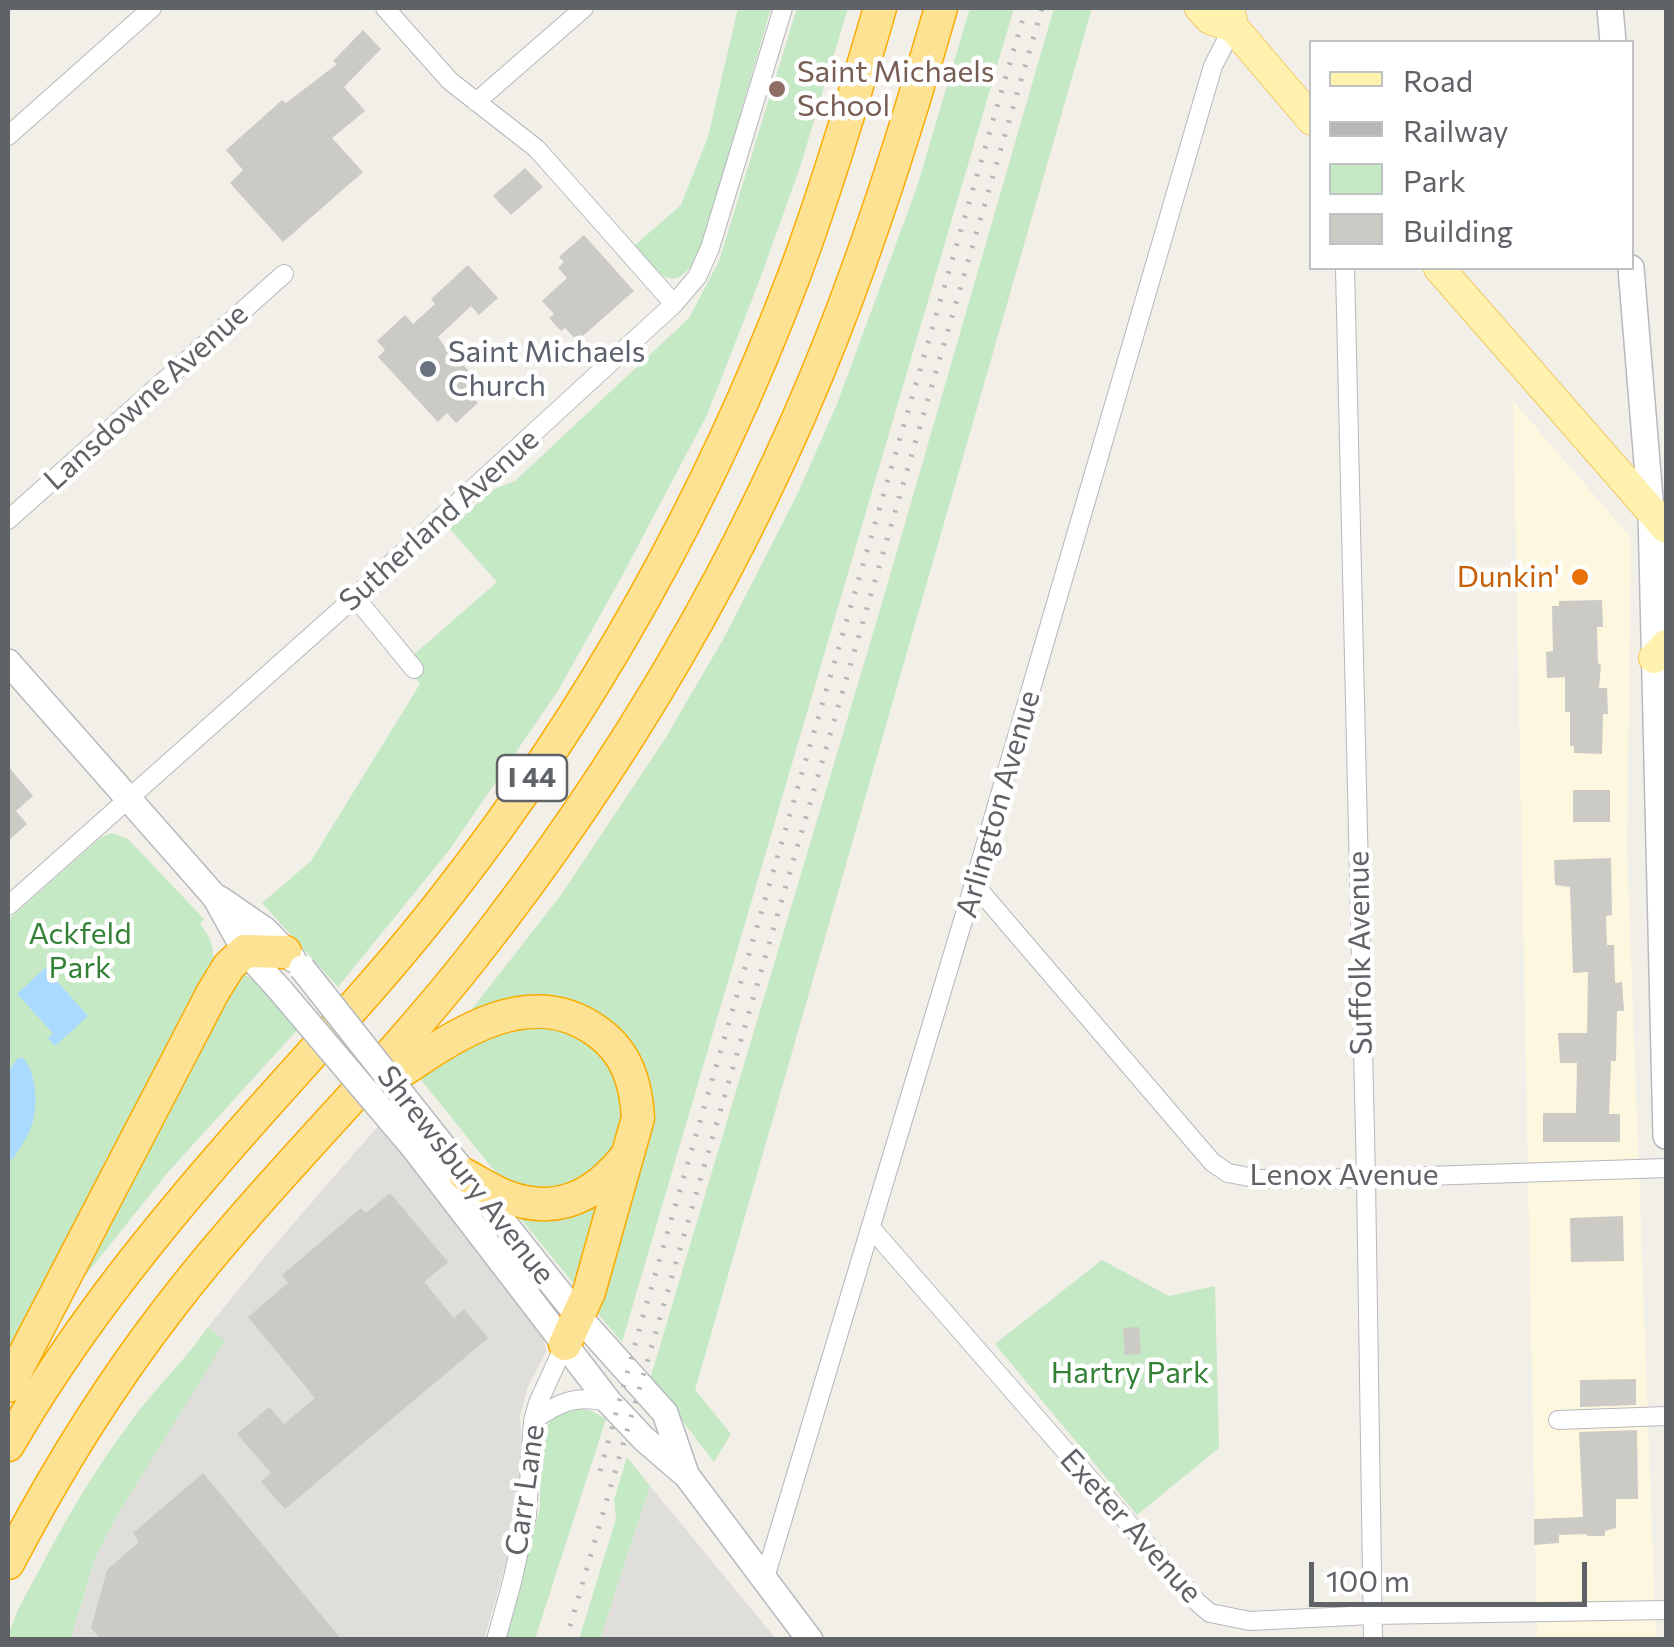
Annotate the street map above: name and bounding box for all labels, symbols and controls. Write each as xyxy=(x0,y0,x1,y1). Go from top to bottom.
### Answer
legend xyxy=(1309,40,1634,270)
place label: Saint Michaels School xyxy=(797,54,994,124)
text: Road xyxy=(1403,61,1473,98)
marker: Saint Michaels School xyxy=(766,78,788,100)
text: Railway xyxy=(1403,111,1509,148)
text: Park xyxy=(1403,161,1466,198)
text: Building xyxy=(1403,211,1513,248)
street label: Lansdowne Avenue xyxy=(37,296,255,498)
place label: Saint Michaels Church xyxy=(448,334,645,404)
marker: Saint Michaels Church xyxy=(417,358,439,380)
street label: Sutherland Avenue xyxy=(332,421,546,619)
place label: Dunkin' xyxy=(1457,559,1560,595)
marker: Dunkin' xyxy=(1569,566,1591,588)
street label: Arlington Avenue xyxy=(948,686,1048,922)
road number: I 44 xyxy=(497,755,567,801)
street label: Suffolk Avenue xyxy=(1340,851,1380,1055)
park label: Ackfeld Park xyxy=(29,916,131,986)
street label: Shrewsbury Avenue xyxy=(370,1059,562,1291)
street label: Lenox Avenue xyxy=(1249,1157,1439,1193)
park label: Hartry Park xyxy=(1051,1355,1209,1391)
street label: Carr Lane xyxy=(498,1422,552,1558)
street label: Exeter Avenue xyxy=(1053,1442,1209,1610)
scale bar xyxy=(1314,1542,1592,1604)
text: 100 m xyxy=(1326,1561,1410,1598)

